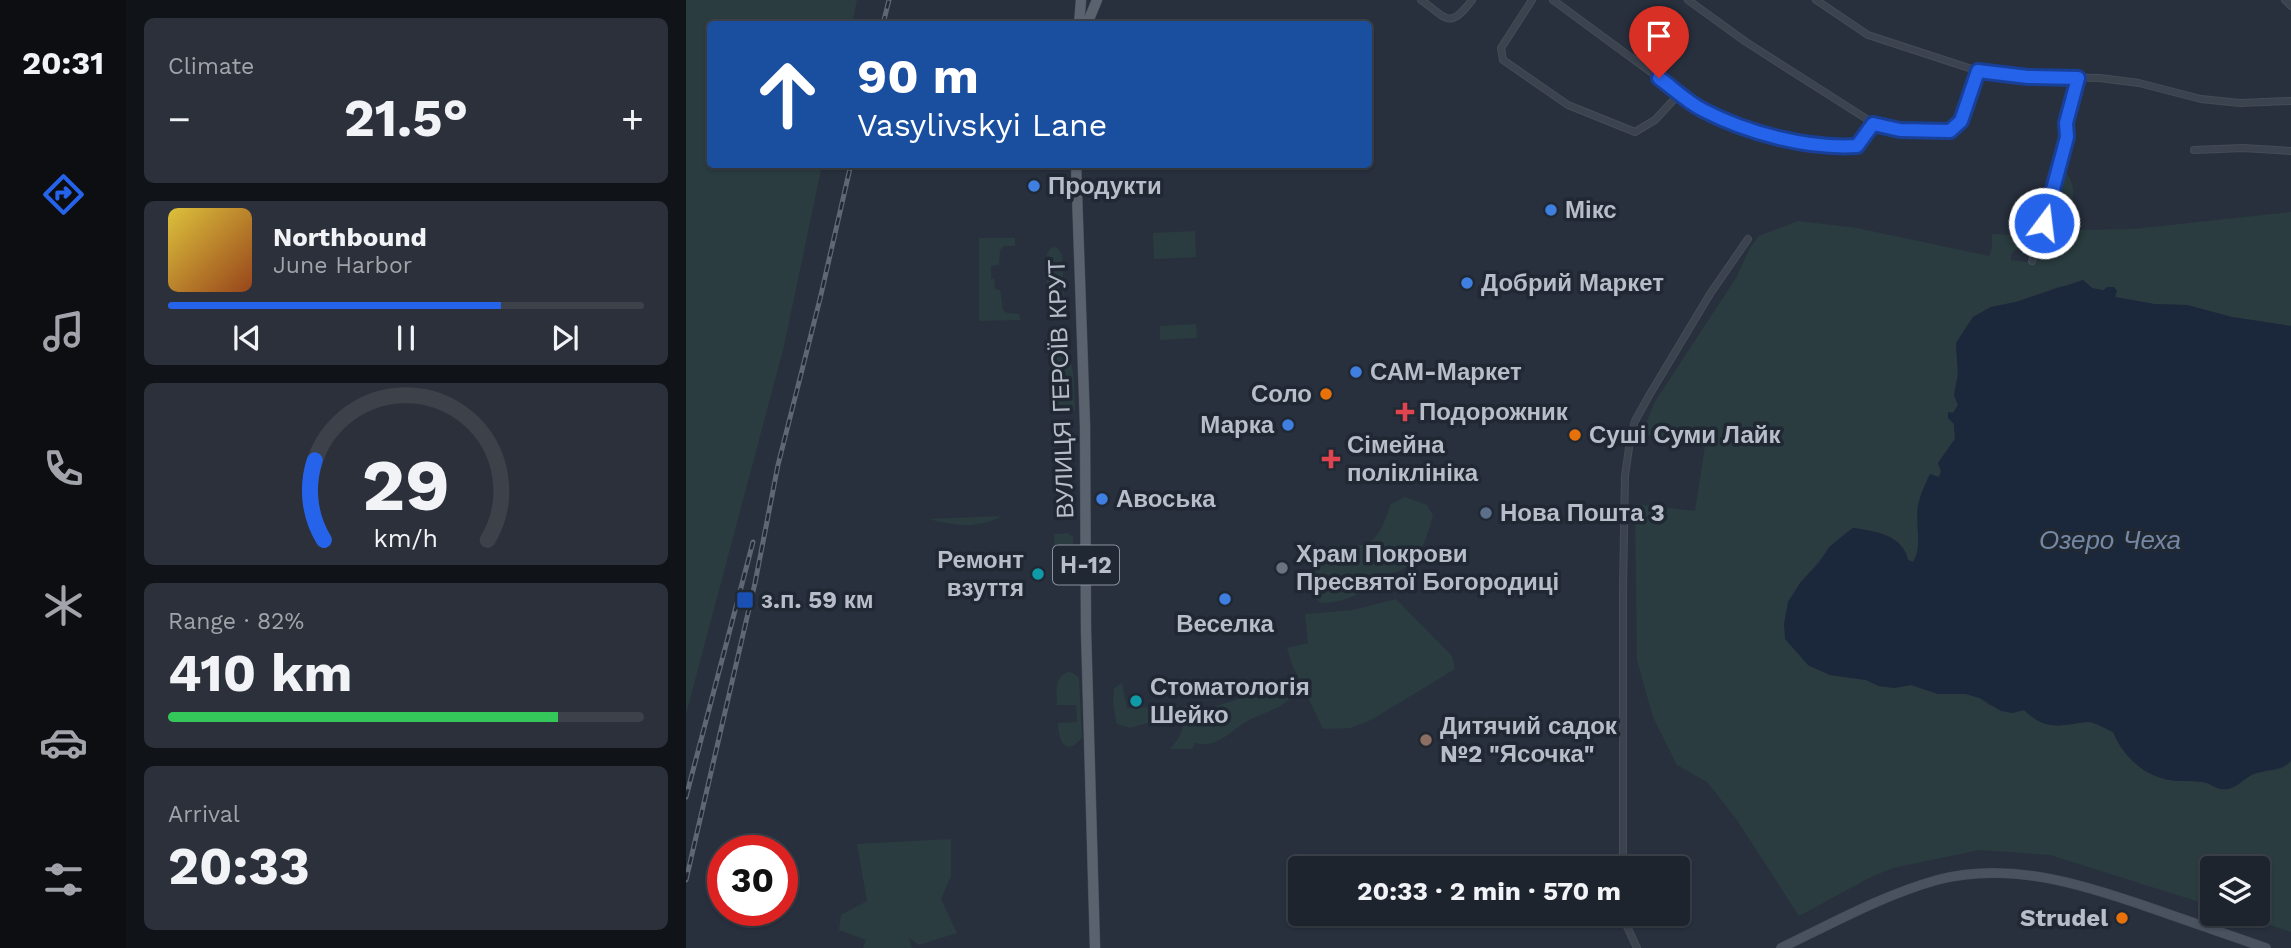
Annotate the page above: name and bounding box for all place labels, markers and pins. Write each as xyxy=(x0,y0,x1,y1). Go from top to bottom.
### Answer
pin xyxy=(1629,6,1689,78)
place label: Продукти xyxy=(1048,172,1162,200)
marker: Продукти xyxy=(1026,178,1042,194)
place label: Мікс xyxy=(1565,196,1617,224)
marker: Мікс xyxy=(1543,202,1559,218)
place label: Добрий Маркет xyxy=(1481,269,1664,297)
marker: Добрий Маркет xyxy=(1459,275,1475,291)
place label: САМ-Маркет xyxy=(1370,358,1522,386)
marker: САМ-Маркет xyxy=(1348,364,1364,380)
place label: Соло xyxy=(1251,380,1312,408)
marker: Соло xyxy=(1318,386,1334,402)
place label: Подорожник xyxy=(1419,398,1569,426)
marker: Подорожник xyxy=(1397,404,1413,420)
place label: Марка xyxy=(1200,411,1275,439)
marker: Марка xyxy=(1280,417,1296,433)
place label: Суші Суми Лайк xyxy=(1589,421,1781,449)
marker: Суші Суми Лайк xyxy=(1567,427,1583,443)
place label: Сімейна поліклініка xyxy=(1347,431,1479,487)
marker: Сімейна поліклініка xyxy=(1321,449,1341,469)
place label: Авоська xyxy=(1116,485,1216,513)
marker: Авоська xyxy=(1094,491,1110,507)
place label: Нова Пошта 3 xyxy=(1500,499,1665,527)
marker: Нова Пошта 3 xyxy=(1478,505,1494,521)
place label: Храм Покрови Пресвятої Богородиці xyxy=(1296,540,1559,596)
place label: Ремонт взуття xyxy=(937,546,1024,602)
marker: Храм Покрови Пресвятої Богородиці xyxy=(1274,560,1290,576)
marker: Ремонт взуття xyxy=(1030,566,1046,582)
place label: з.п. 59 км xyxy=(761,586,874,614)
marker: з.п. 59 км xyxy=(735,590,755,610)
marker: Веселка xyxy=(1217,591,1233,607)
place label: Веселка xyxy=(1176,610,1274,638)
place label: Стоматологія Шейко xyxy=(1150,673,1310,729)
marker: Стоматологія Шейко xyxy=(1128,693,1144,709)
place label: Дитячий садок №2 "Ясочка" xyxy=(1440,712,1618,768)
marker: Дитячий садок №2 "Ясочка" xyxy=(1418,732,1434,748)
place label: Strudel xyxy=(2020,904,2108,932)
marker: Strudel xyxy=(2114,910,2130,926)

